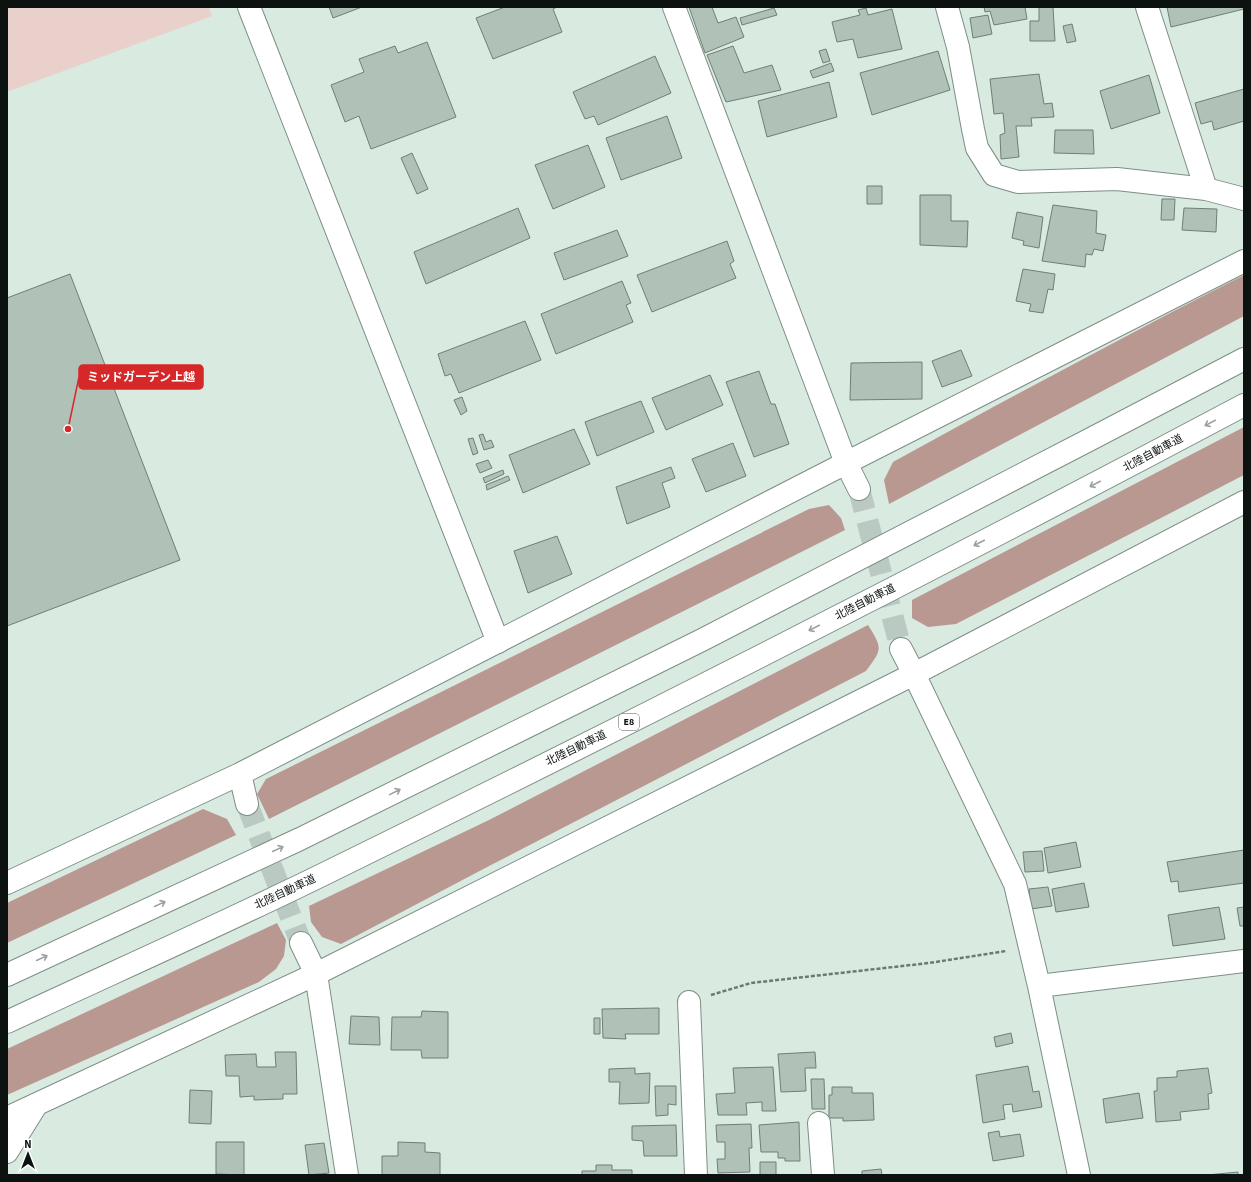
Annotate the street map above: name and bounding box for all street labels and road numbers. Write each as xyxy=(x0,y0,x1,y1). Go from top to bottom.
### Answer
street label: 北陸自動車道 xyxy=(1120,431,1186,475)
street label: 北陸自動車道 xyxy=(832,580,898,624)
road number: E8 xyxy=(619,714,639,730)
street label: 北陸自動車道 xyxy=(543,727,609,769)
street label: 北陸自動車道 xyxy=(252,871,318,913)

